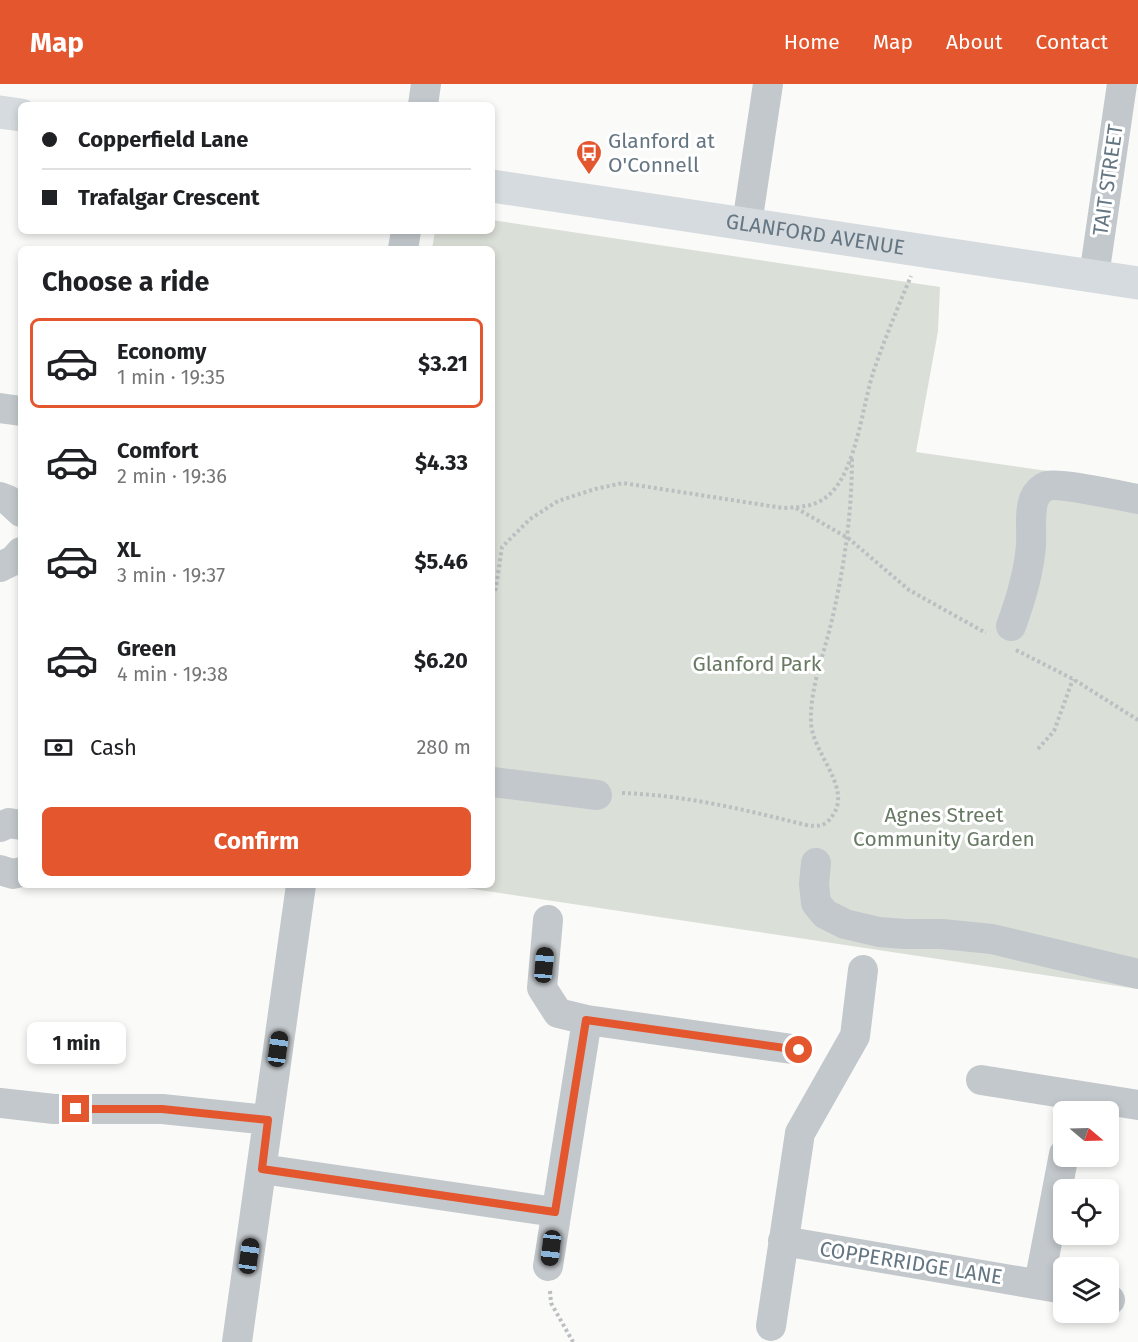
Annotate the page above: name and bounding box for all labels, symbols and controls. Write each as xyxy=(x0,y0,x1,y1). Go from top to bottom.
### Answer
text: Map xyxy=(30,26,84,59)
text: Home xyxy=(784,29,840,55)
text: Map xyxy=(873,29,913,55)
text: About xyxy=(946,29,1003,55)
text: Contact xyxy=(1036,29,1108,55)
street label: TAIT STREET xyxy=(1087,122,1129,237)
text: Copperfield Lane xyxy=(78,126,248,153)
place label: Glanford at O'Connell xyxy=(608,128,715,178)
bus stop icon: Glanford at O'Connell xyxy=(574,138,604,176)
text: Trafalgar Crescent xyxy=(78,184,259,211)
street label: GLANFORD AVENUE xyxy=(724,208,907,261)
text: Choose a ride xyxy=(42,266,209,298)
icon: car xyxy=(45,336,99,390)
text: Economy xyxy=(117,338,206,365)
text: $3.21 xyxy=(418,350,468,377)
text: 1 min · 19:35 xyxy=(117,365,225,389)
icon: car xyxy=(45,435,99,489)
text: Comfort xyxy=(117,437,198,464)
text: $4.33 xyxy=(415,449,468,476)
text: 2 min · 19:36 xyxy=(117,464,227,488)
icon: car xyxy=(45,534,99,588)
text: XL xyxy=(117,536,141,563)
text: $5.46 xyxy=(414,548,468,575)
text: 3 min · 19:37 xyxy=(117,563,225,587)
icon: car xyxy=(45,633,99,687)
text: Green xyxy=(117,635,176,662)
text: $6.20 xyxy=(414,647,468,674)
park label: Glanford Park xyxy=(692,651,822,677)
text: 4 min · 19:38 xyxy=(117,662,228,686)
icon: cash xyxy=(42,731,75,764)
text: Cash xyxy=(90,734,137,761)
text: 280 m xyxy=(416,735,471,759)
park label: Agnes Street Community Garden xyxy=(853,802,1035,852)
button: Confirm xyxy=(42,807,471,876)
car xyxy=(533,946,555,984)
callout: 1 min xyxy=(26,1022,125,1064)
car xyxy=(267,1030,289,1068)
text: 1 min xyxy=(52,1031,101,1055)
route start xyxy=(785,1036,812,1063)
route end xyxy=(62,1095,89,1122)
north arrow xyxy=(1053,1101,1119,1167)
map controls xyxy=(1053,1101,1119,1323)
button: locate xyxy=(1053,1179,1119,1245)
car xyxy=(540,1229,562,1267)
street label: COPPERRIDGE LANE xyxy=(818,1236,1004,1290)
car xyxy=(238,1237,260,1275)
button: layers xyxy=(1053,1257,1119,1323)

